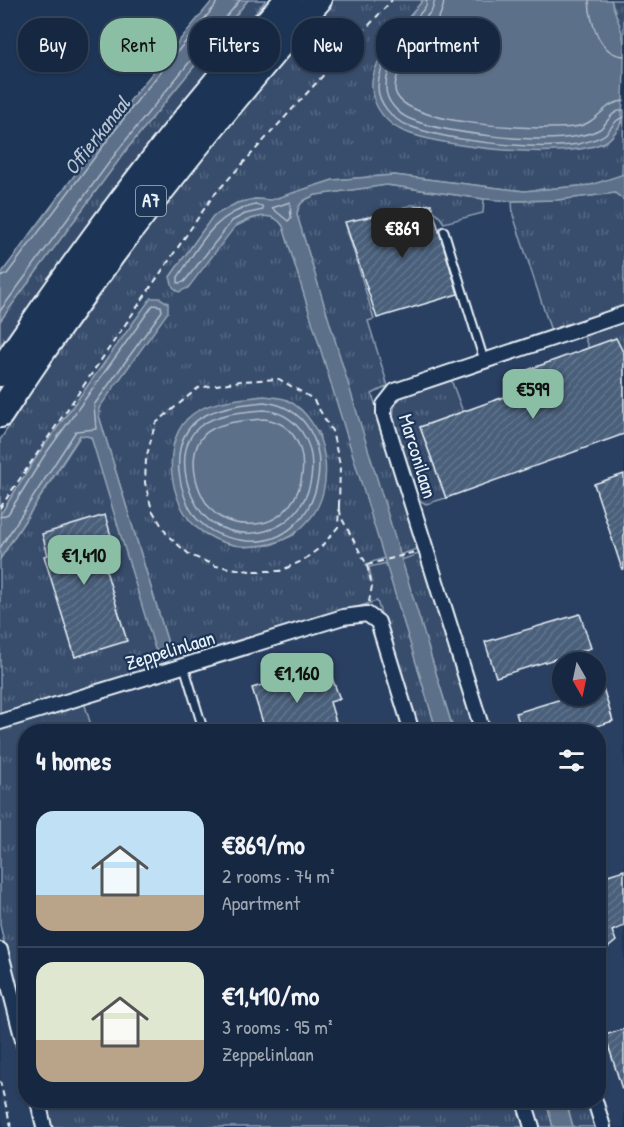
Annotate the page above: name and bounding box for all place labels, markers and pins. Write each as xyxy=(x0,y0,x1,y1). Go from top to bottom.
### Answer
pin: €869 xyxy=(366,208,438,259)
pin: €599 xyxy=(497,369,569,420)
pin: €1,410 xyxy=(35,535,133,586)
pin: €1,160 xyxy=(248,653,346,704)

